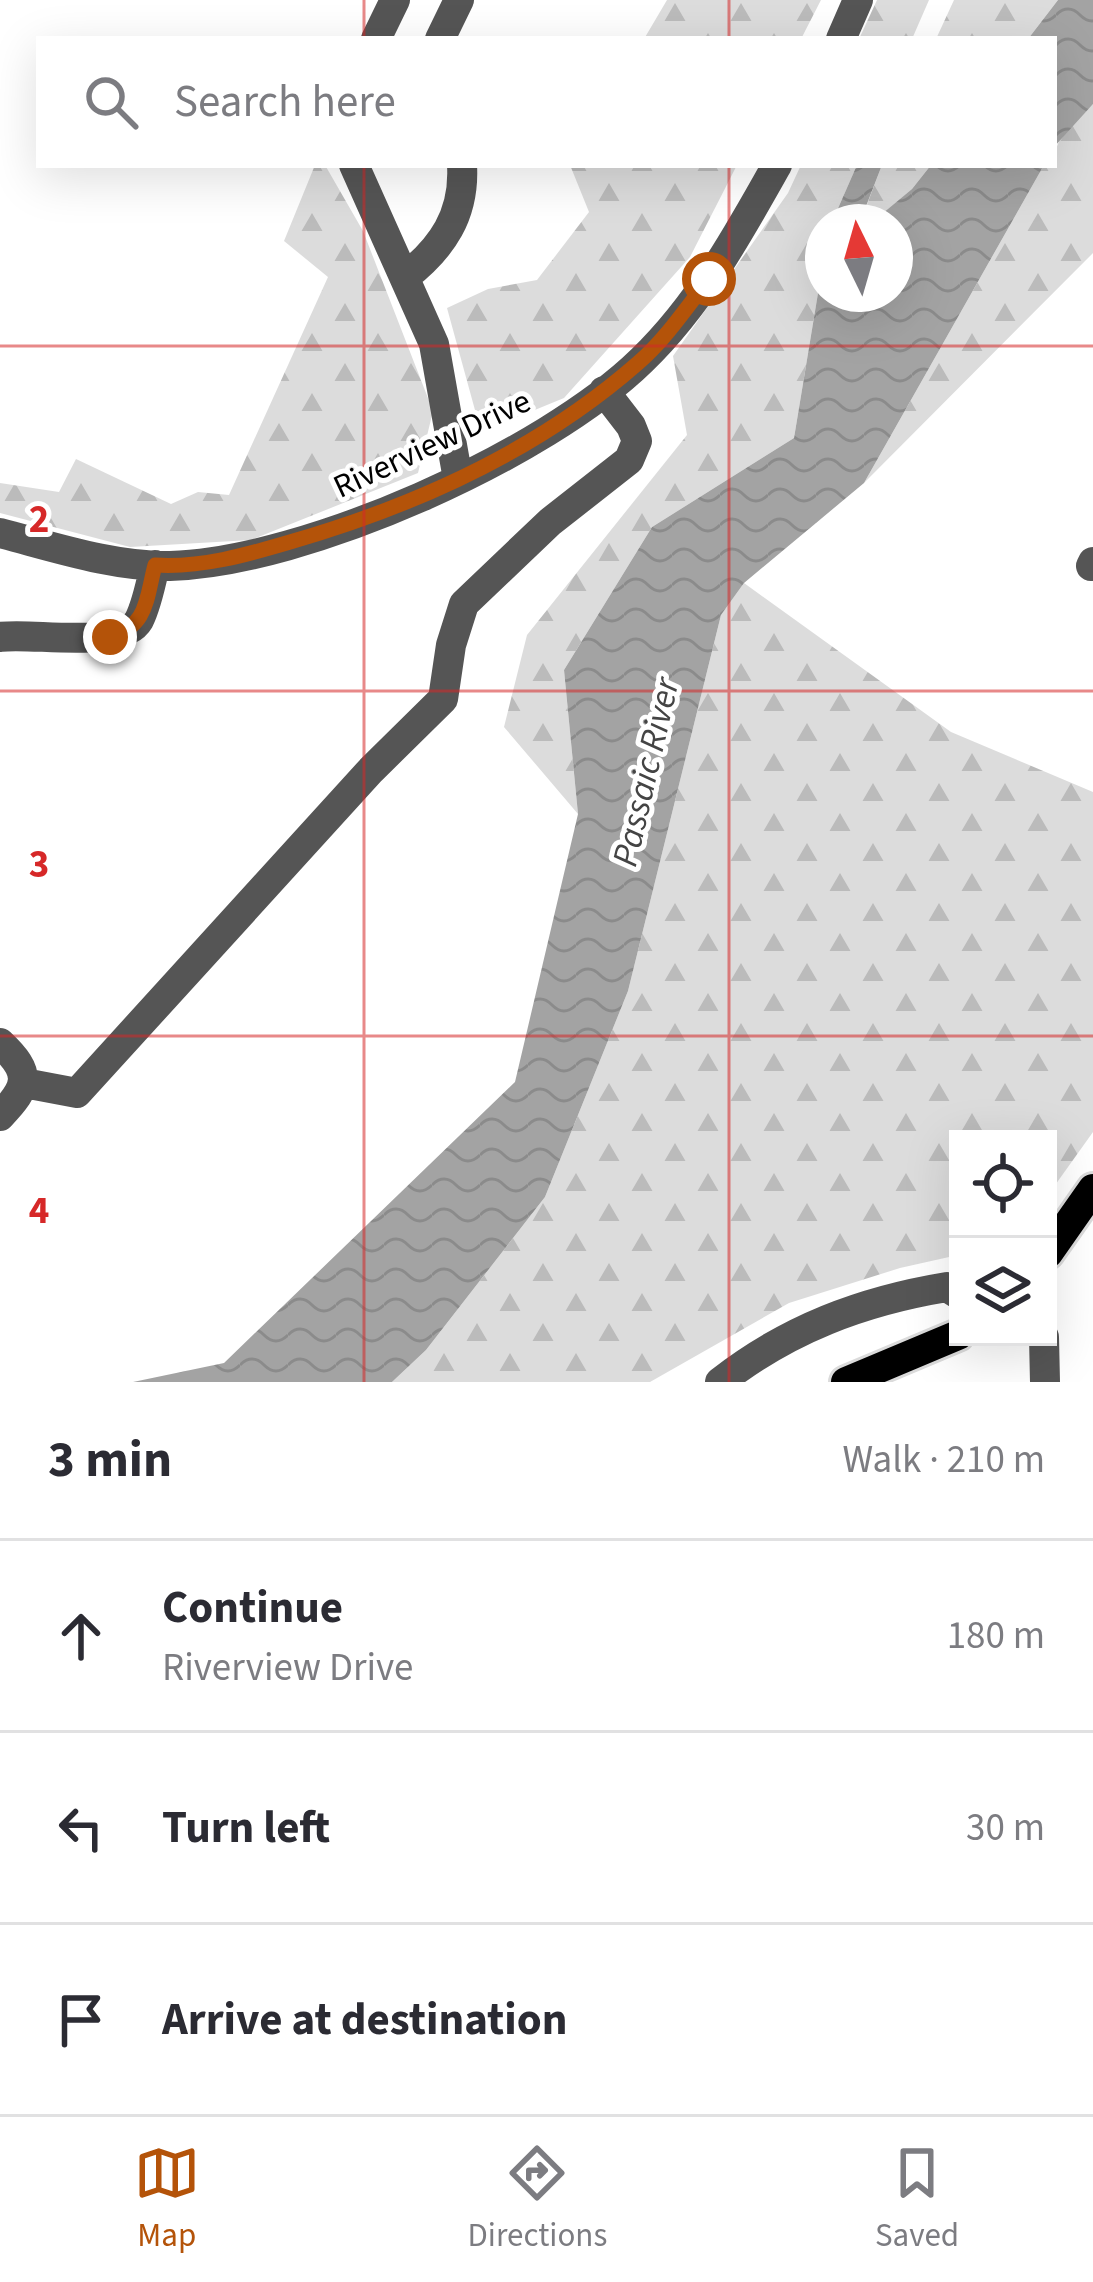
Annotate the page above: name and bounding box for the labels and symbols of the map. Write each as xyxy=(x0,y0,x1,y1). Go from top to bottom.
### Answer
north arrow xyxy=(805,204,913,312)
route start xyxy=(682,252,736,306)
street label: Riverview Drive xyxy=(326,378,538,510)
text: 2 xyxy=(29,492,49,548)
route end xyxy=(83,610,137,664)
water label: Passaic River xyxy=(600,671,693,871)
text: 3 xyxy=(29,837,49,893)
text: 4 xyxy=(29,1183,49,1239)

